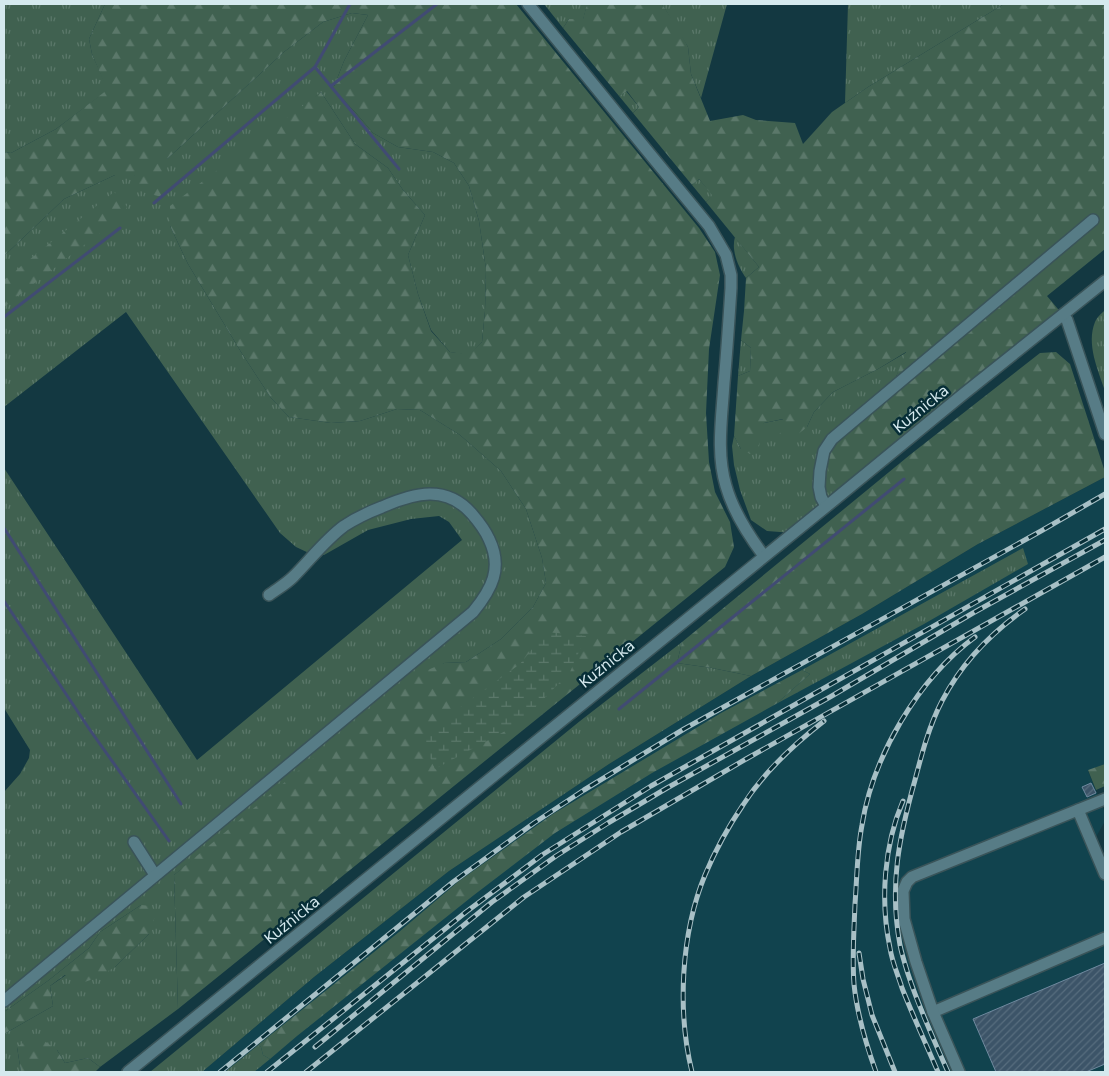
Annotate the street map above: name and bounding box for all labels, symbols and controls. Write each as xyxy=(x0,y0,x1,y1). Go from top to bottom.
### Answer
street label: Kuźnicka xyxy=(890,381,952,437)
street label: Kuźnicka xyxy=(576,636,638,692)
street label: Kuźnicka xyxy=(261,892,323,948)

